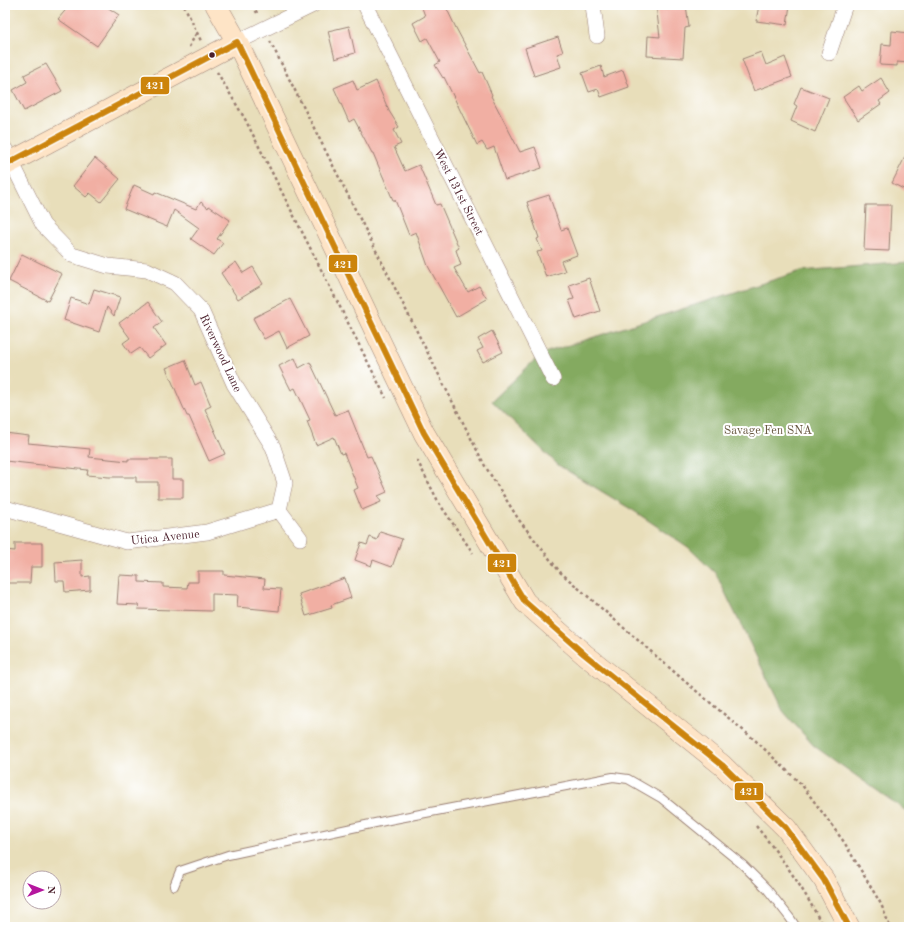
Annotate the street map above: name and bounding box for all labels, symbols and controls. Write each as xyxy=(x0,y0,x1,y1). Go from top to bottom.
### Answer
unlabelled marker xyxy=(207,50,217,60)
line badge: 421 xyxy=(140,76,170,95)
text: 421 xyxy=(145,81,165,92)
street label: West 131st Street xyxy=(431,147,485,238)
line badge: 421 xyxy=(328,254,358,273)
text: 421 xyxy=(333,260,353,271)
street label: Riverwood Lane xyxy=(197,313,244,395)
park label: Savage Fen SNA xyxy=(724,425,812,437)
street label: Utica Avenue xyxy=(130,528,201,548)
line badge: 421 xyxy=(487,553,517,573)
text: 421 xyxy=(492,559,512,570)
line badge: 421 xyxy=(734,782,764,801)
text: 421 xyxy=(739,787,759,798)
north arrow xyxy=(22,870,62,910)
text: N xyxy=(45,886,56,895)

